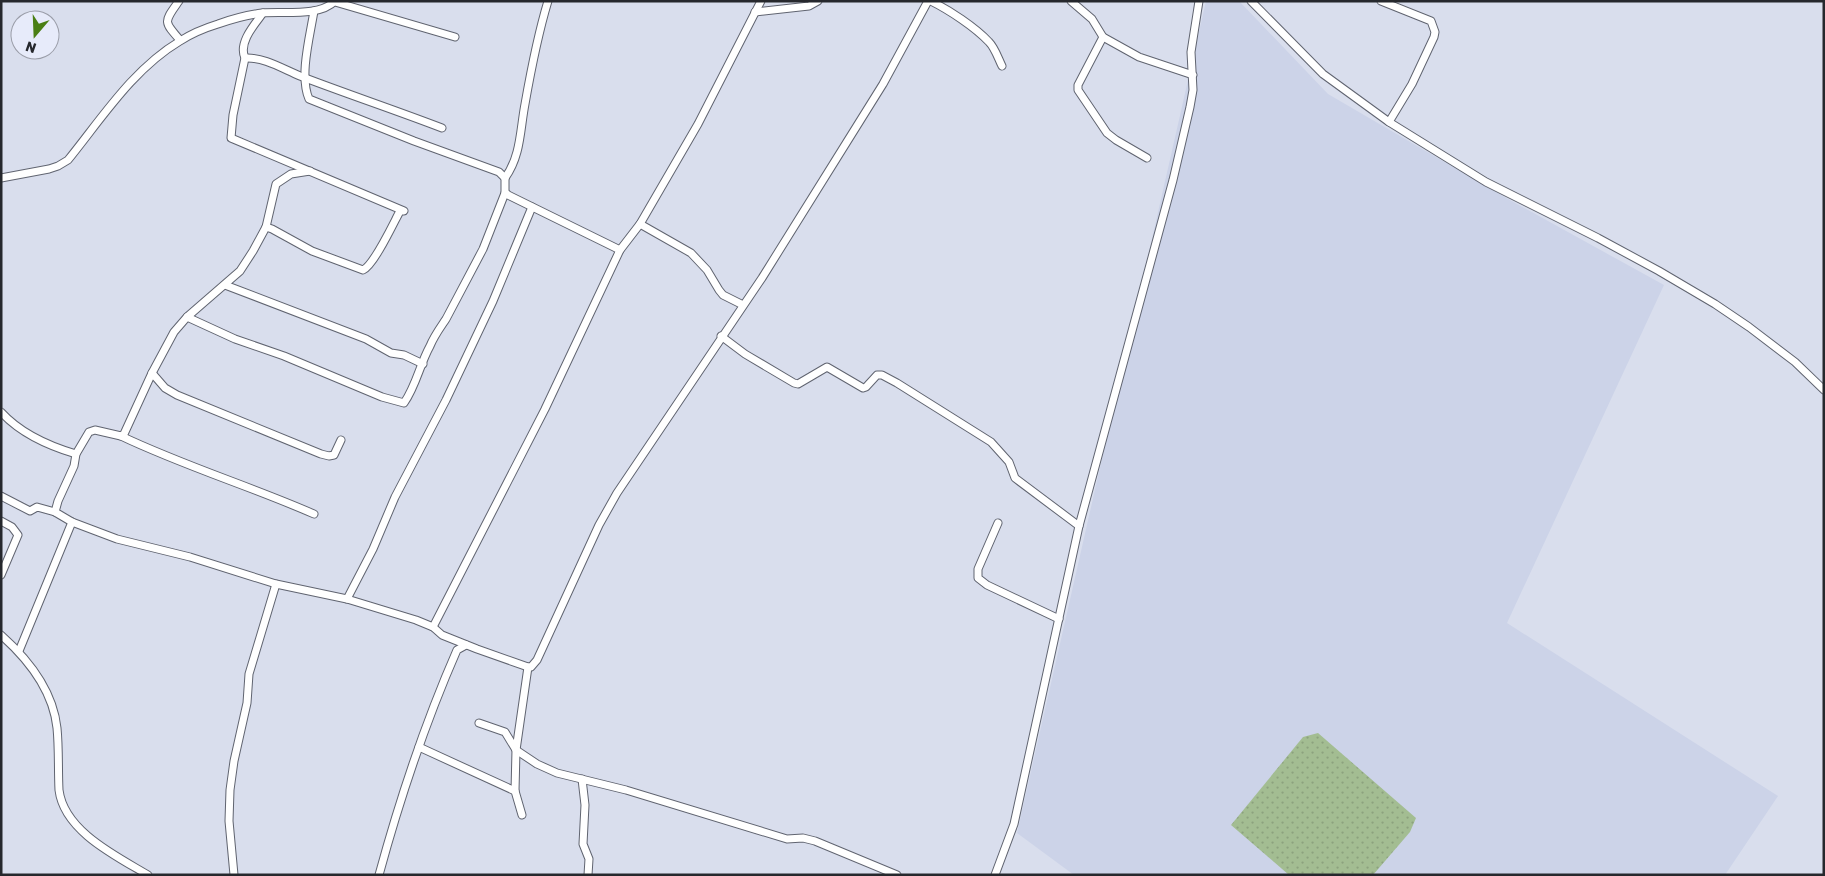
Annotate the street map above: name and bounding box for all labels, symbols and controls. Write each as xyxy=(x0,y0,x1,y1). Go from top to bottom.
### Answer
north arrow xyxy=(10,10,60,60)
text: N xyxy=(23,37,38,56)

